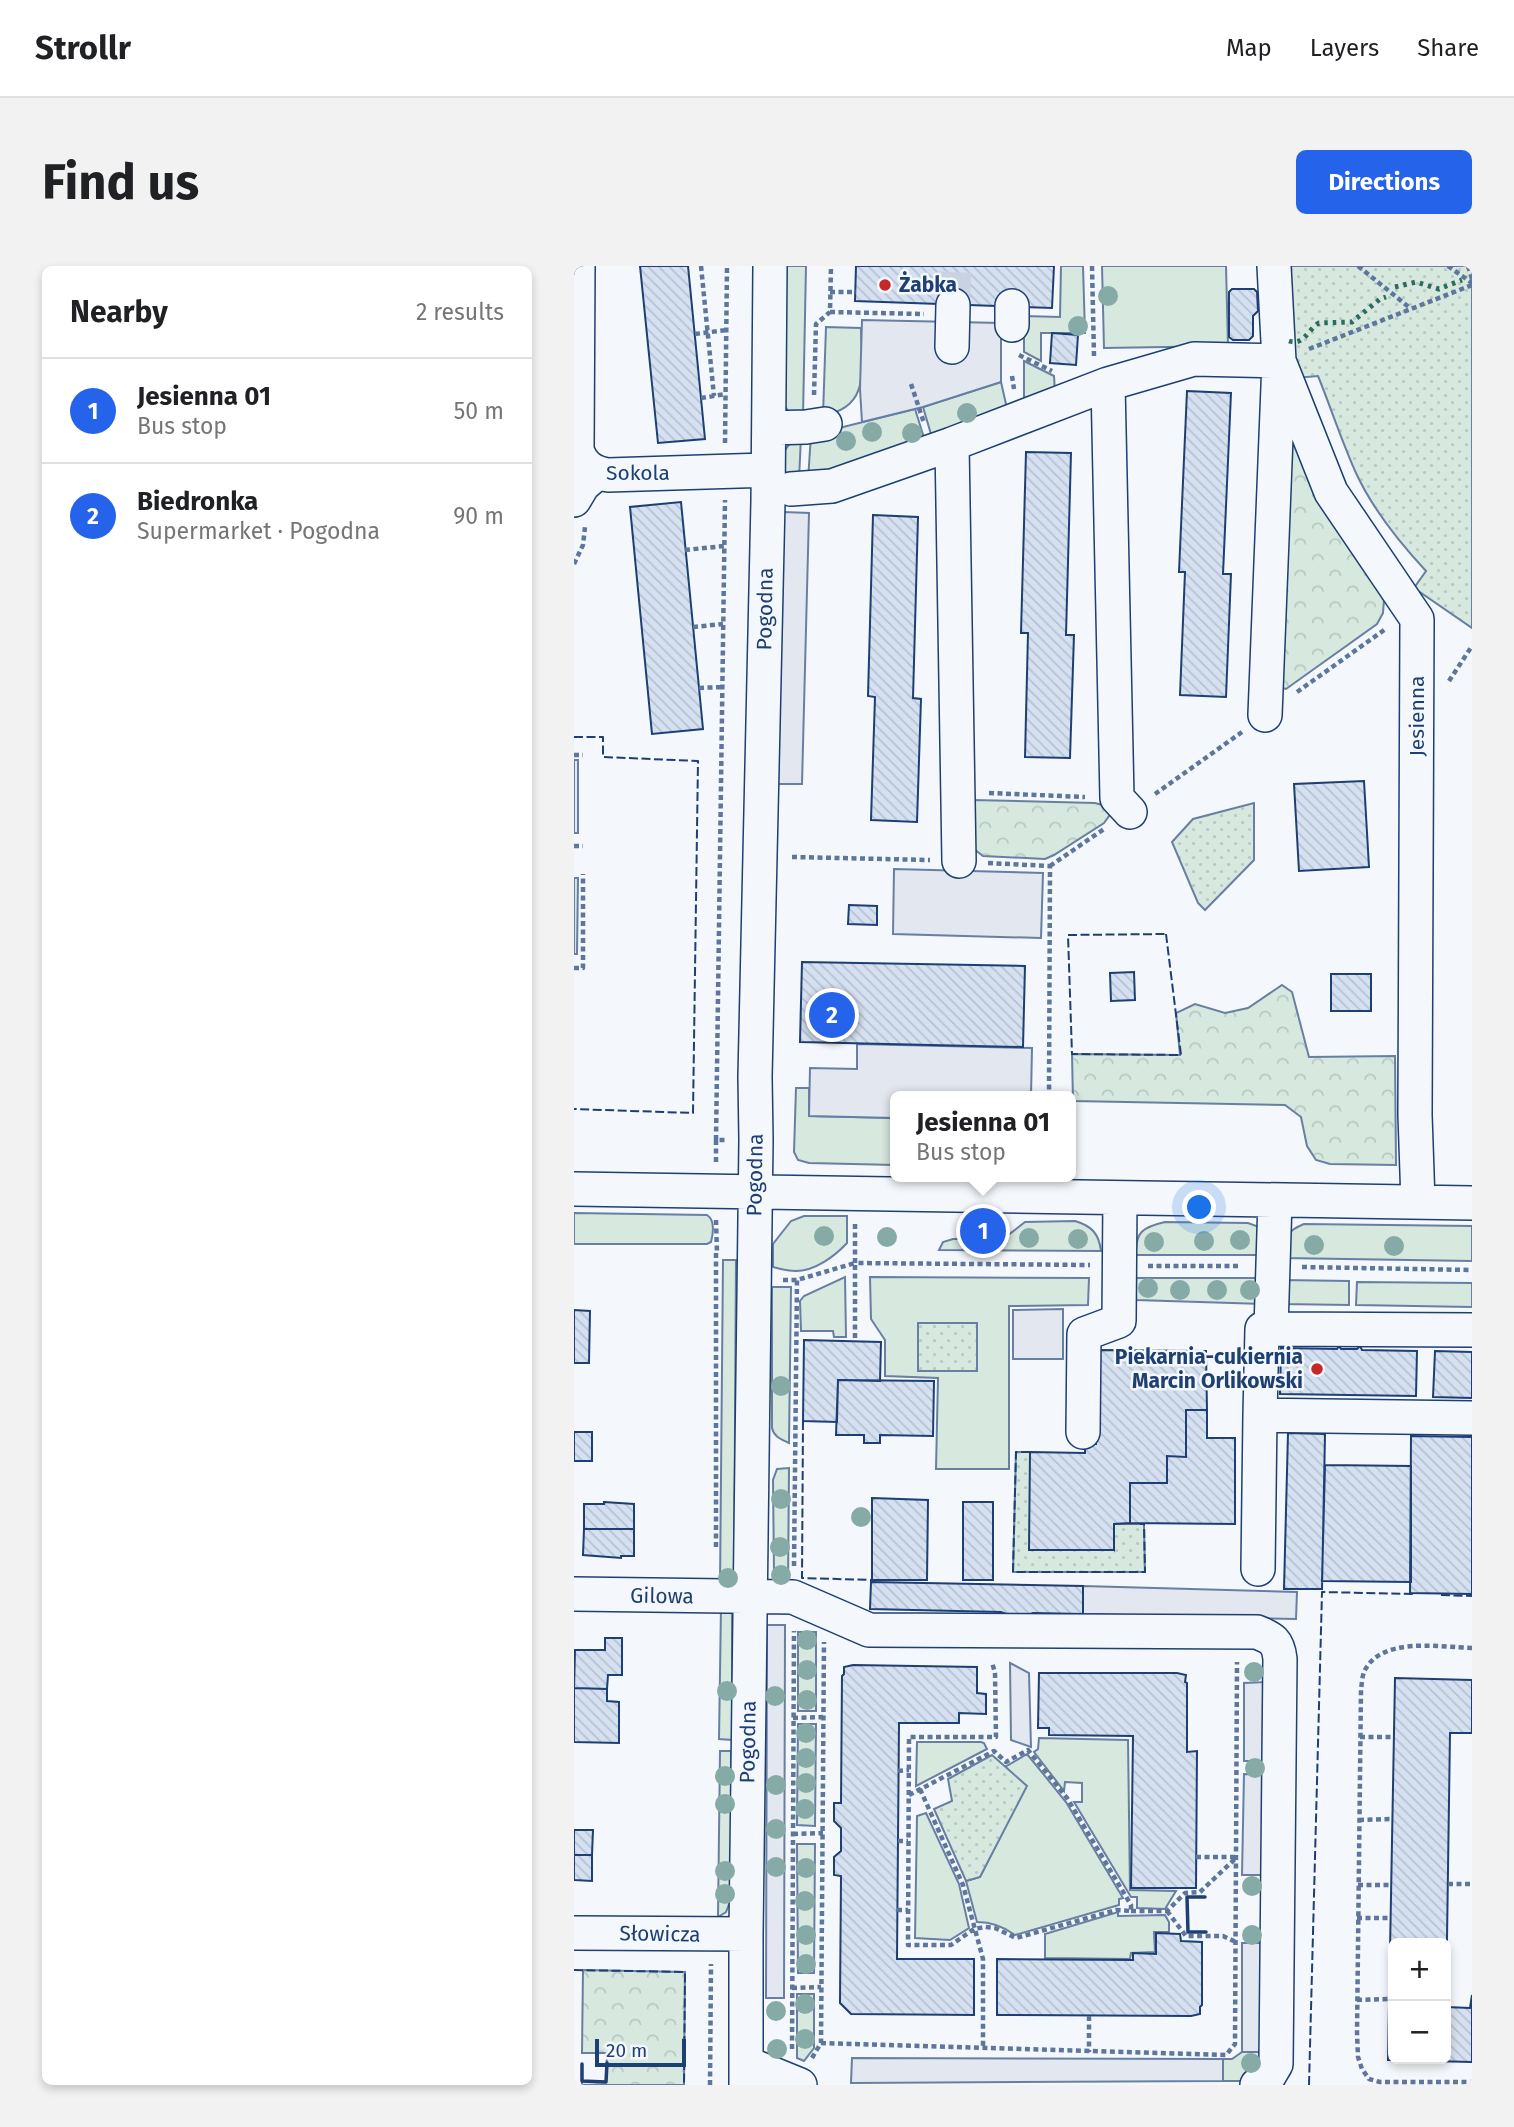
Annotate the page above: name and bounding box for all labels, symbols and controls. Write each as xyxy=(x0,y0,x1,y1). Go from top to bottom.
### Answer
text: Strollr xyxy=(35,28,131,68)
text: Map xyxy=(1226,34,1272,62)
text: Layers xyxy=(1310,34,1379,62)
text: Share xyxy=(1417,34,1479,62)
button: Directions xyxy=(1296,150,1472,214)
text: Find us xyxy=(42,153,199,212)
place label: Żabka xyxy=(899,271,957,298)
marker: Żabka xyxy=(877,277,893,293)
text: Nearby xyxy=(70,294,168,330)
text: 2 results xyxy=(416,298,504,326)
text: Jesienna 01 xyxy=(137,381,271,412)
text: 1 xyxy=(88,397,98,425)
text: 50 m xyxy=(454,397,504,425)
text: Bus stop xyxy=(137,412,227,440)
street label: Sokola xyxy=(606,460,670,486)
text: Biedronka xyxy=(137,486,258,517)
text: 2 xyxy=(87,502,99,530)
text: 90 m xyxy=(453,502,504,530)
text: Supermarket · Pogodna xyxy=(137,517,380,545)
street label: Pogodna xyxy=(751,567,779,651)
street label: Jesienna xyxy=(1404,675,1430,757)
pin: 2 xyxy=(809,989,855,1041)
popup xyxy=(890,1091,1076,1182)
text: Jesienna 01 xyxy=(916,1107,1050,1138)
street label: Pogodna xyxy=(741,1133,769,1217)
text: Bus stop xyxy=(916,1138,1006,1166)
your location xyxy=(1182,1190,1216,1224)
pin: 1 xyxy=(960,1205,1006,1257)
place label: Piekarnia-cukiernia Marcin Orlikowski xyxy=(1115,1344,1303,1394)
marker: Piekarnia-cukiernia Marcin Orlikowski xyxy=(1309,1361,1325,1377)
street label: Gilowa xyxy=(630,1582,694,1610)
street label: Pogodna xyxy=(734,1700,762,1784)
street label: Słowicza xyxy=(619,1920,701,1948)
map controls xyxy=(1388,1938,1451,2064)
button: + xyxy=(1388,1938,1451,2001)
button: − xyxy=(1388,2001,1451,2064)
scale bar xyxy=(595,2036,686,2068)
text: 20 m xyxy=(606,2039,647,2062)

